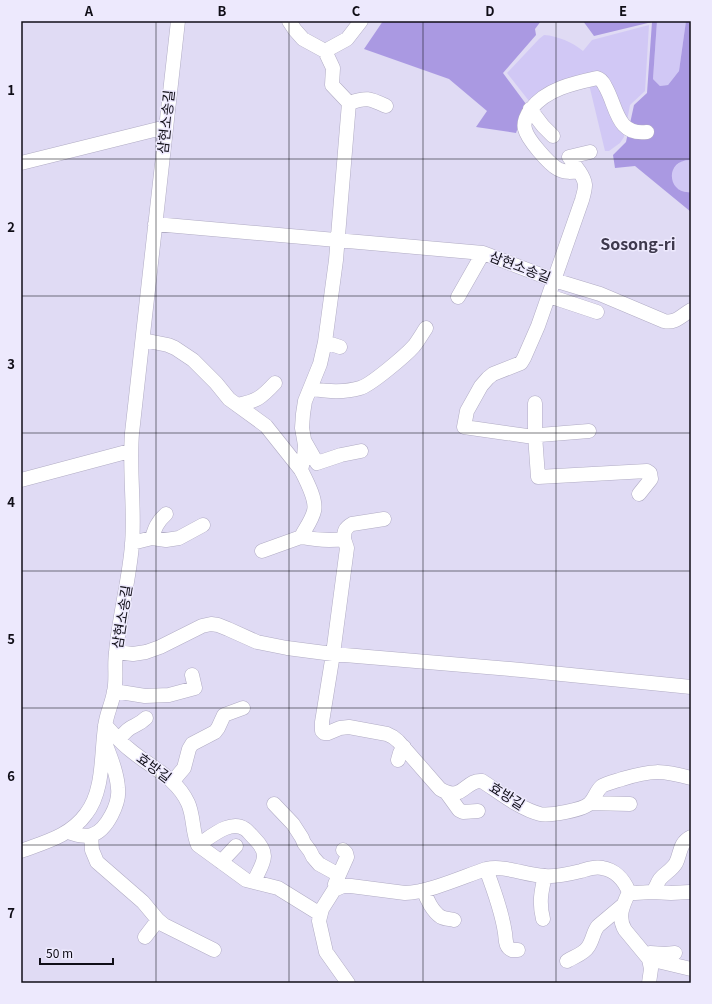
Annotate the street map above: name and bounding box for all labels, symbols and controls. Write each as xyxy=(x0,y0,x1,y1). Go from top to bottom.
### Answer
text: A xyxy=(84,1,94,20)
text: B xyxy=(218,1,227,20)
text: C xyxy=(352,1,361,20)
text: D xyxy=(485,1,495,20)
text: E xyxy=(619,1,627,20)
text: 1 xyxy=(7,80,15,99)
street label: 삼현소송길 xyxy=(152,89,178,155)
text: 2 xyxy=(7,217,15,236)
district label: Sosong-ri xyxy=(600,231,676,255)
street label: 삼현소송길 xyxy=(487,245,554,287)
text: 3 xyxy=(7,354,15,373)
text: 4 xyxy=(7,492,15,511)
street label: 삼현소송길 xyxy=(106,583,136,650)
text: 5 xyxy=(7,629,15,648)
street label: 효방길 xyxy=(133,748,176,787)
text: 6 xyxy=(7,766,15,785)
street label: 효방길 xyxy=(486,776,529,814)
text: 7 xyxy=(7,903,15,922)
scale bar xyxy=(40,940,113,966)
text: 50 m xyxy=(46,944,73,961)

